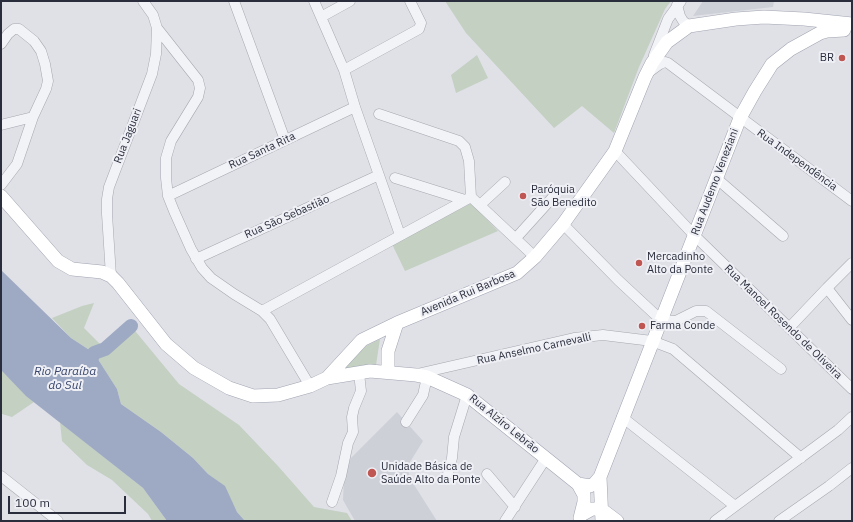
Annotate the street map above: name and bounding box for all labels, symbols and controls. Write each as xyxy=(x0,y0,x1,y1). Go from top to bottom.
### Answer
place label: BR xyxy=(820,51,834,65)
marker: BR xyxy=(837,53,847,63)
street label: Rua Jaguari xyxy=(111,107,145,165)
street label: Rua Independência xyxy=(754,126,840,194)
street label: Rua Audemo Veneziani xyxy=(689,127,741,237)
street label: Rua Santa Rita xyxy=(227,130,297,172)
place label: Paróquia São Benedito xyxy=(531,183,597,209)
marker: Paróquia São Benedito xyxy=(518,191,528,201)
street label: Rua São Sebastião xyxy=(243,192,331,242)
place label: Mercadinho Alto da Ponte xyxy=(647,250,713,276)
marker: Mercadinho Alto da Ponte xyxy=(634,258,644,268)
street label: Rua Manoel Rosendo de Oliveira xyxy=(721,262,845,382)
street label: Avenida Rui Barbosa xyxy=(419,267,517,319)
place label: Farma Conde xyxy=(650,319,715,333)
marker: Farma Conde xyxy=(637,321,647,331)
street label: Rua Anselmo Carnevalli xyxy=(476,330,592,368)
water label: Rio Paraíba do Sul xyxy=(34,365,96,393)
street label: Rua Alzíro Lebrão xyxy=(466,392,542,456)
place label: Unidade Básica de Saúde Alto da Ponte xyxy=(381,460,481,486)
marker: Unidade Básica de Saúde Alto da Ponte xyxy=(366,467,378,479)
scale bar xyxy=(10,488,128,514)
text: 100 m xyxy=(15,495,50,510)

